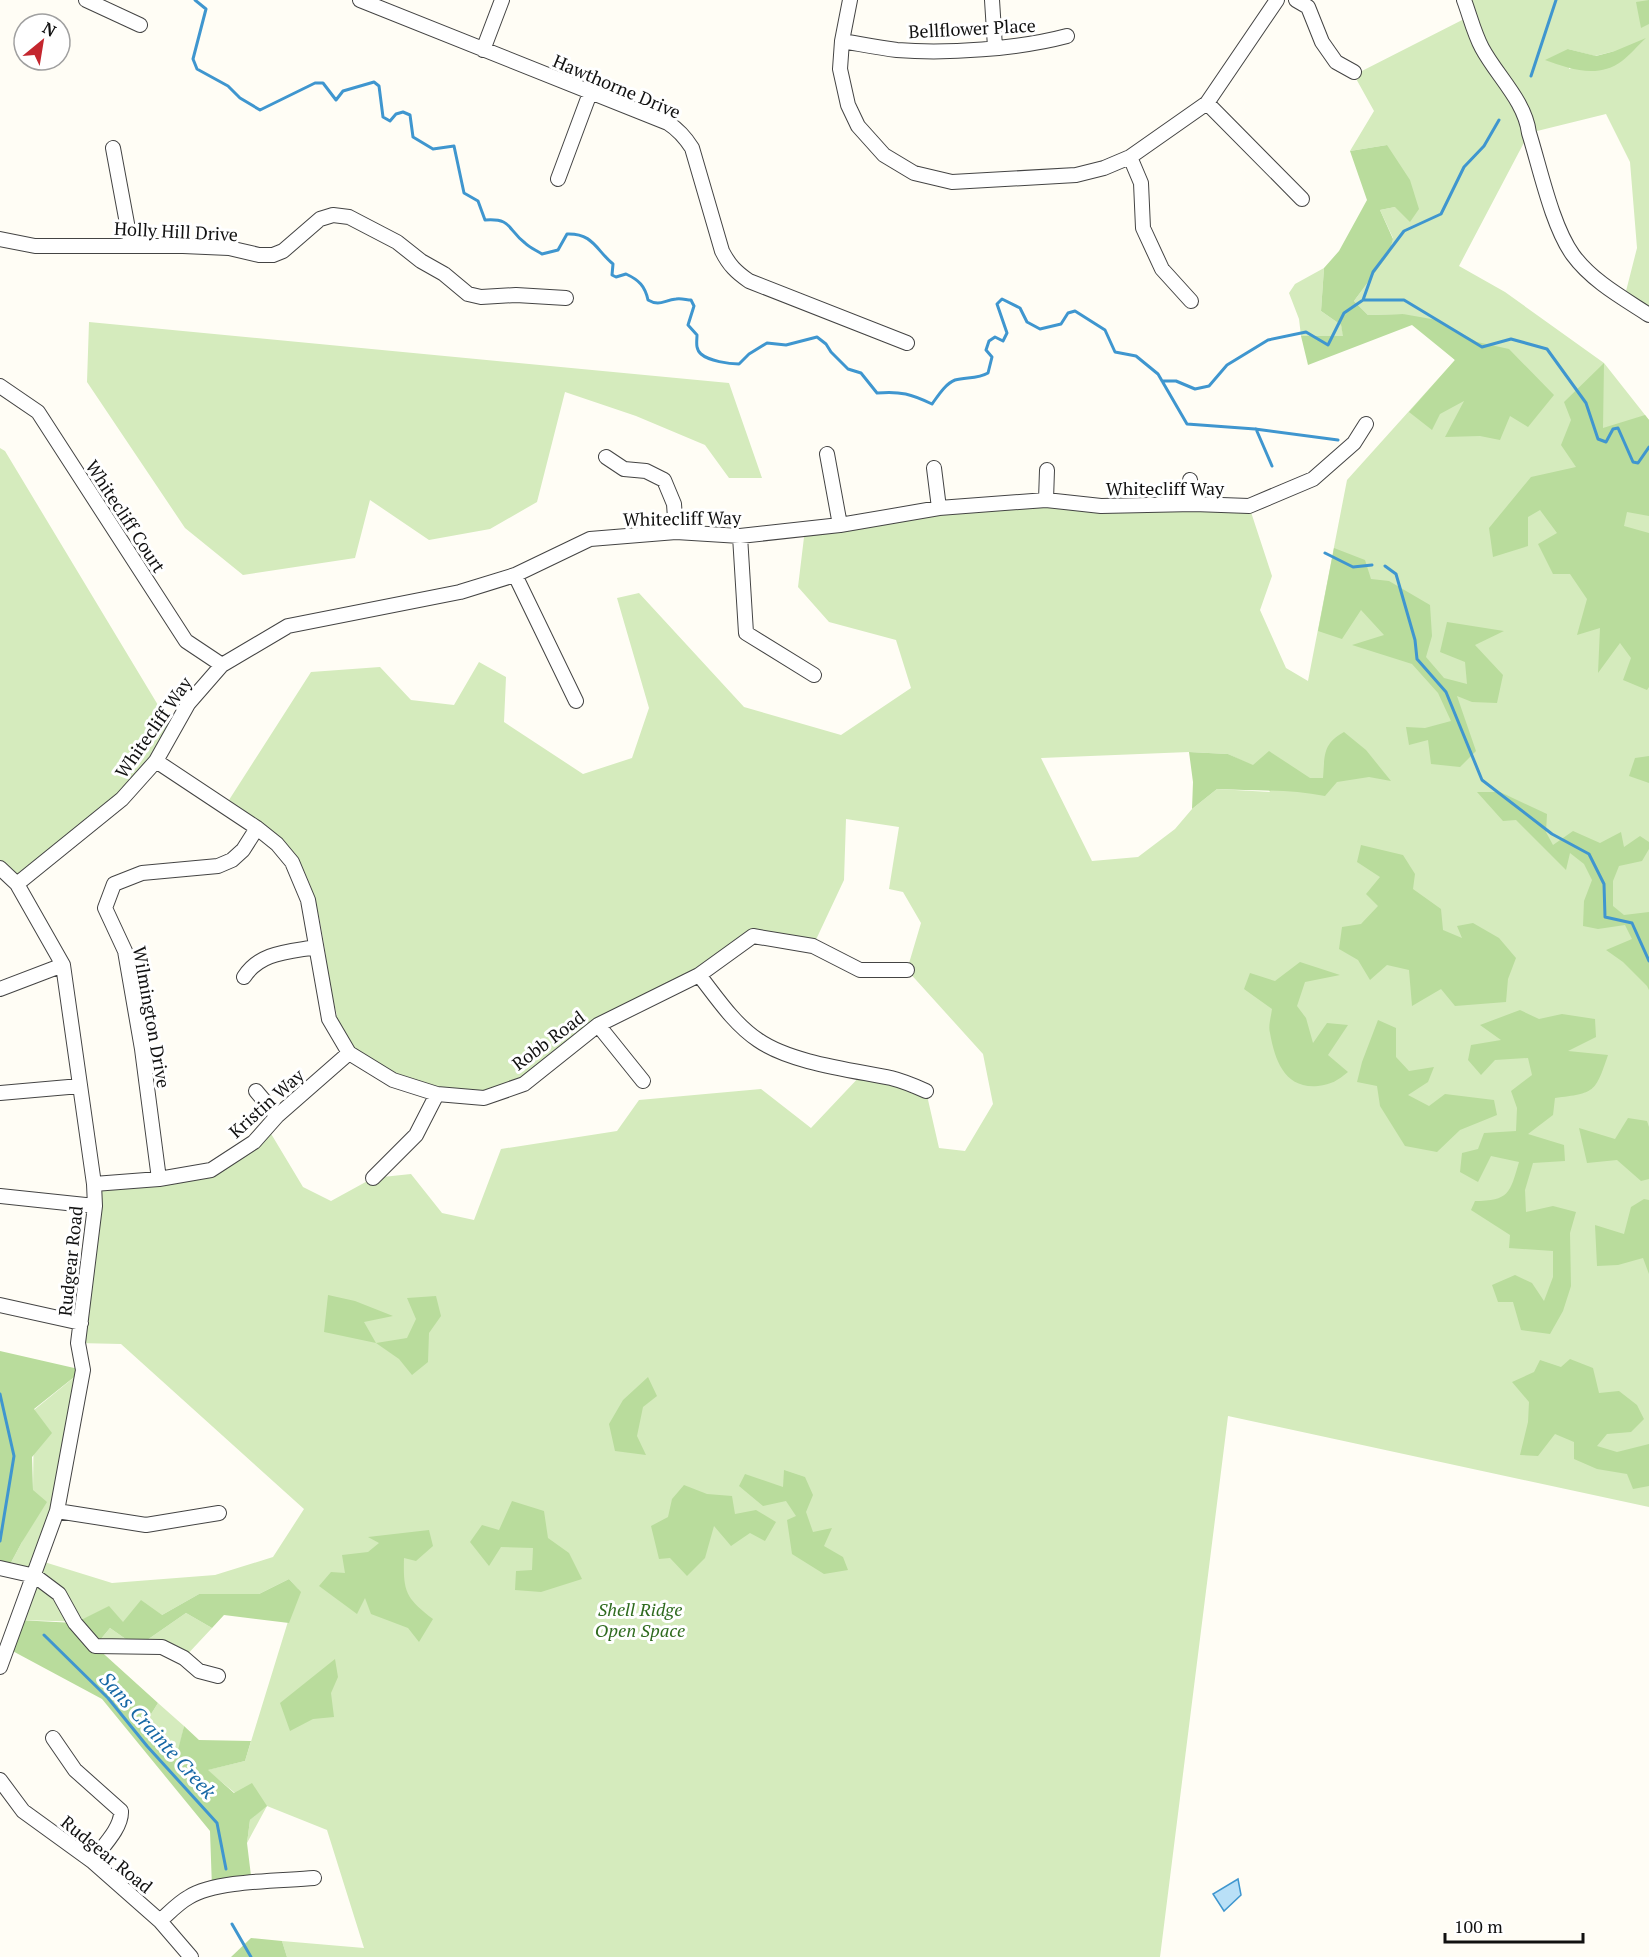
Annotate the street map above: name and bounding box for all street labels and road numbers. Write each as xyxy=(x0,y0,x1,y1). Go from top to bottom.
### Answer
street label: Bellflower Place xyxy=(908,13,1036,43)
street label: Hawthorne Drive xyxy=(549,48,685,124)
street label: Holly Hill Drive xyxy=(113,216,239,246)
street label: Whitecliff Court xyxy=(81,455,171,577)
street label: Whitecliff Way xyxy=(1106,476,1225,500)
street label: Whitecliff Way xyxy=(623,505,742,531)
street label: Whitecliff Way xyxy=(109,671,197,782)
street label: Wilmington Drive xyxy=(128,944,176,1090)
street label: Robb Road xyxy=(507,1005,589,1075)
street label: Kristin Way xyxy=(224,1062,309,1143)
street label: Rudgear Road xyxy=(52,1205,88,1317)
street label: Rudgear Road xyxy=(56,1810,158,1898)

